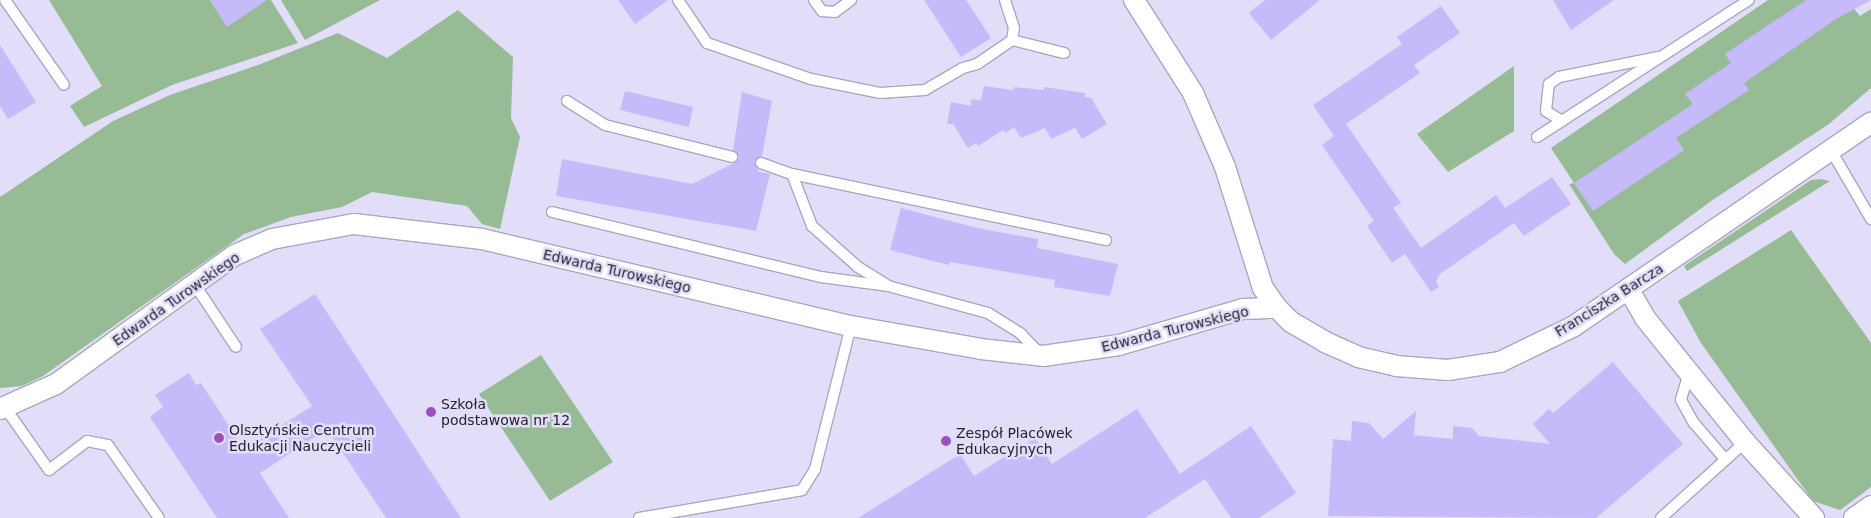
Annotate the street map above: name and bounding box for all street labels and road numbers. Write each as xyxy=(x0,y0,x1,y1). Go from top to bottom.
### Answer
street label: Edwarda Turowskiego xyxy=(541,246,693,296)
street label: Edwarda Turowskiego xyxy=(109,249,243,349)
street label: Franciszka Barcza xyxy=(1552,260,1666,340)
street label: Edwarda Turowskiego xyxy=(1100,303,1250,355)

